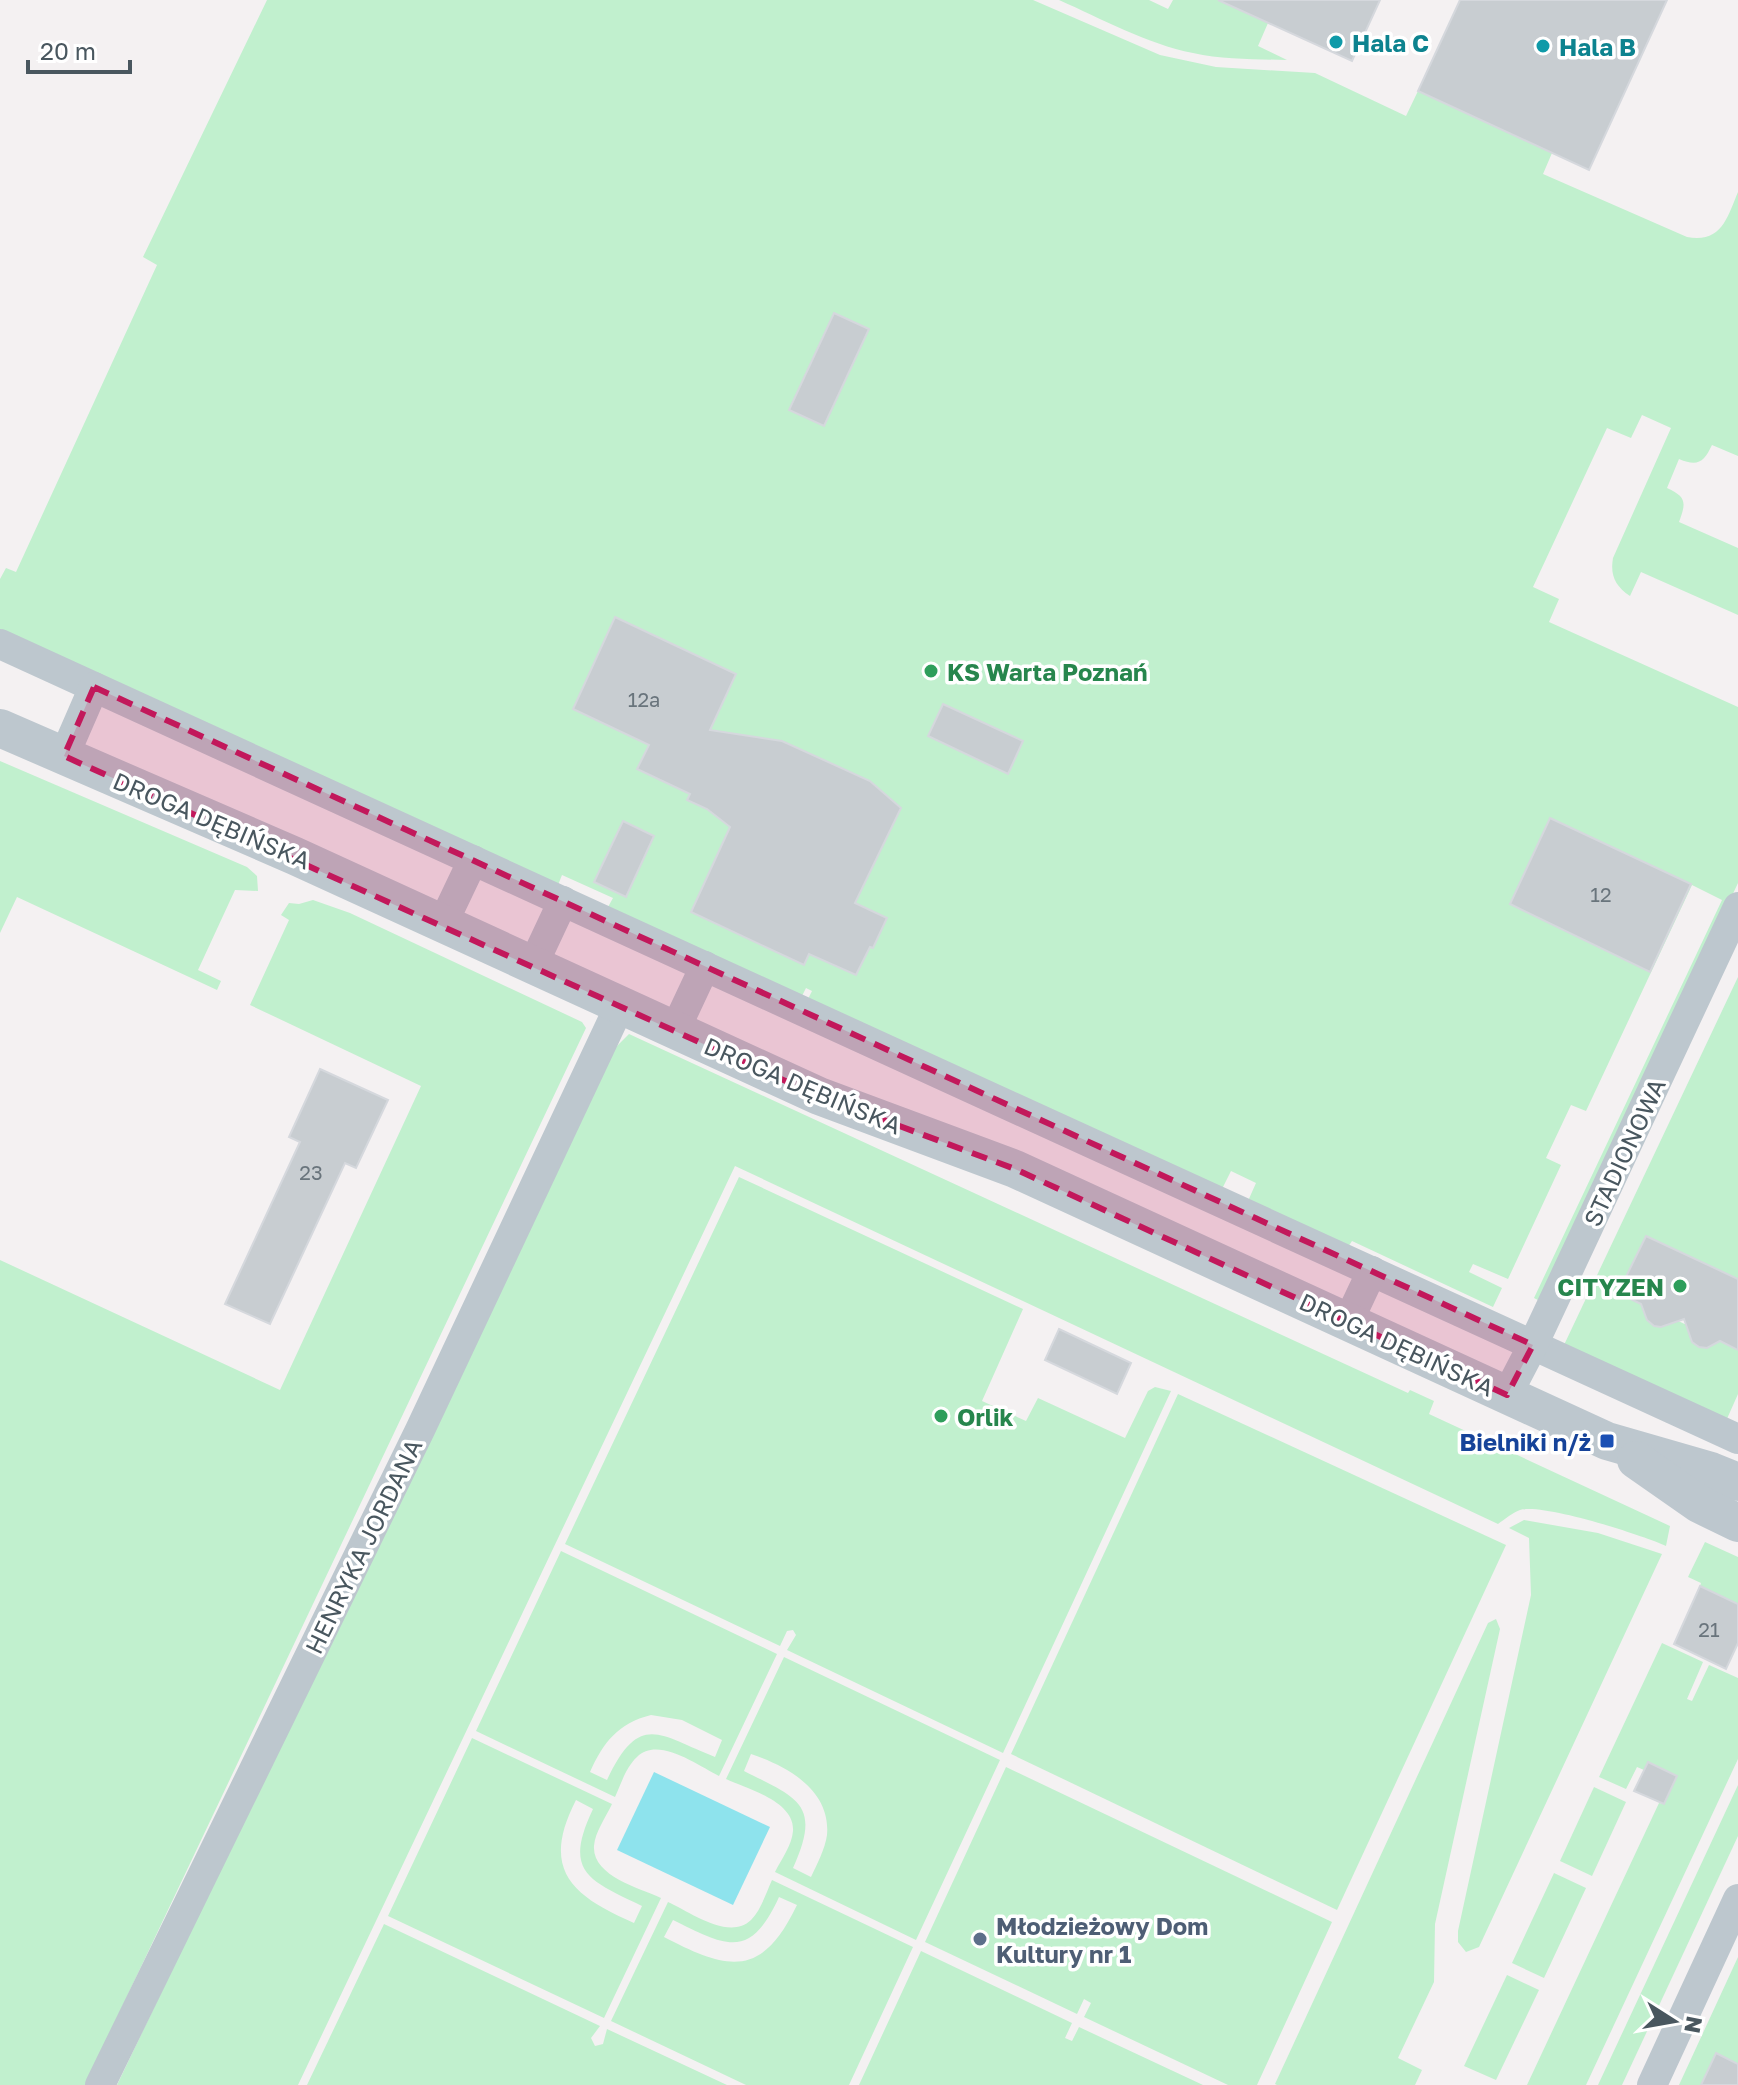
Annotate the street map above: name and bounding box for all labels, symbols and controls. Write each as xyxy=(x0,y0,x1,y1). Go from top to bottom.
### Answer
scale bar xyxy=(28,24,130,74)
place label: Hala C xyxy=(1352,28,1429,57)
place label: Hala B xyxy=(1559,32,1636,61)
marker: Hala C xyxy=(1327,33,1345,51)
text: 20 m xyxy=(40,36,96,65)
marker: Hala B xyxy=(1534,37,1552,55)
place label: KS Warta Poznań xyxy=(947,657,1147,686)
marker: KS Warta Poznań xyxy=(922,662,940,680)
house number: 12a xyxy=(628,687,660,711)
street label: DROGA DĘBIŃSKA xyxy=(109,765,315,875)
house number: 12 xyxy=(1590,882,1612,906)
street label: DROGA DĘBIŃSKA xyxy=(700,1030,906,1140)
street label: STADIONOWA xyxy=(1577,1074,1671,1230)
house number: 23 xyxy=(299,1160,323,1184)
place label: CITYZEN xyxy=(1557,1272,1664,1301)
marker: CITYZEN xyxy=(1671,1277,1689,1295)
street label: DROGA DĘBIŃSKA xyxy=(1295,1286,1499,1402)
place label: Orlik xyxy=(957,1402,1013,1431)
marker: Orlik xyxy=(932,1407,950,1425)
place label: Bielniki n/ż xyxy=(1459,1427,1591,1456)
marker: Bielniki n/ż xyxy=(1598,1432,1616,1450)
street label: HENRYKA JORDANA xyxy=(298,1434,428,1658)
house number: 21 xyxy=(1698,1617,1720,1641)
place label: Młodzieżowy Dom Kultury nr 1 xyxy=(996,1911,1208,1968)
marker: Młodzieżowy Dom Kultury nr 1 xyxy=(971,1930,989,1948)
north arrow xyxy=(1634,1981,1714,2061)
text: N xyxy=(1679,2014,1709,2036)

